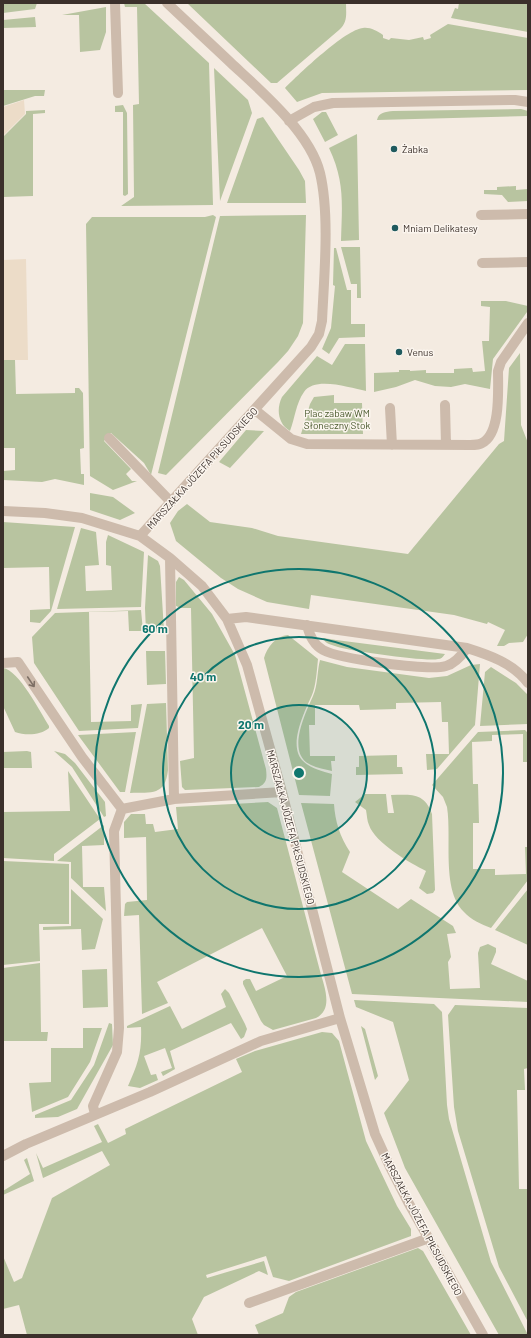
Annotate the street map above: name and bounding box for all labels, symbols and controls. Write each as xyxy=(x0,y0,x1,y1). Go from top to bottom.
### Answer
place label: Żabka xyxy=(402,143,428,155)
marker: Żabka xyxy=(389,144,399,154)
place label: Mniam Delikatesy xyxy=(403,222,478,234)
marker: Mniam Delikatesy xyxy=(390,223,400,233)
place label: Venus xyxy=(407,346,433,358)
marker: Venus xyxy=(394,347,404,357)
street label: MARSZAŁKA JÓZEFA PIŁSUDSKIEGO xyxy=(144,405,260,531)
park label: Plac zabaw WM Słoneczny Stok xyxy=(304,407,370,431)
text: 60 m xyxy=(142,621,168,635)
text: 40 m xyxy=(190,669,216,683)
one-way arrow xyxy=(27,677,35,688)
text: 20 m xyxy=(238,717,264,731)
street label: MARSZAŁKA JÓZEFA PIŁSUDSKIEGO xyxy=(265,748,317,906)
centre of rings xyxy=(292,766,306,780)
street label: MARSZAŁKA JÓZEFA PIŁSUDSKIEGO xyxy=(379,1151,465,1297)

